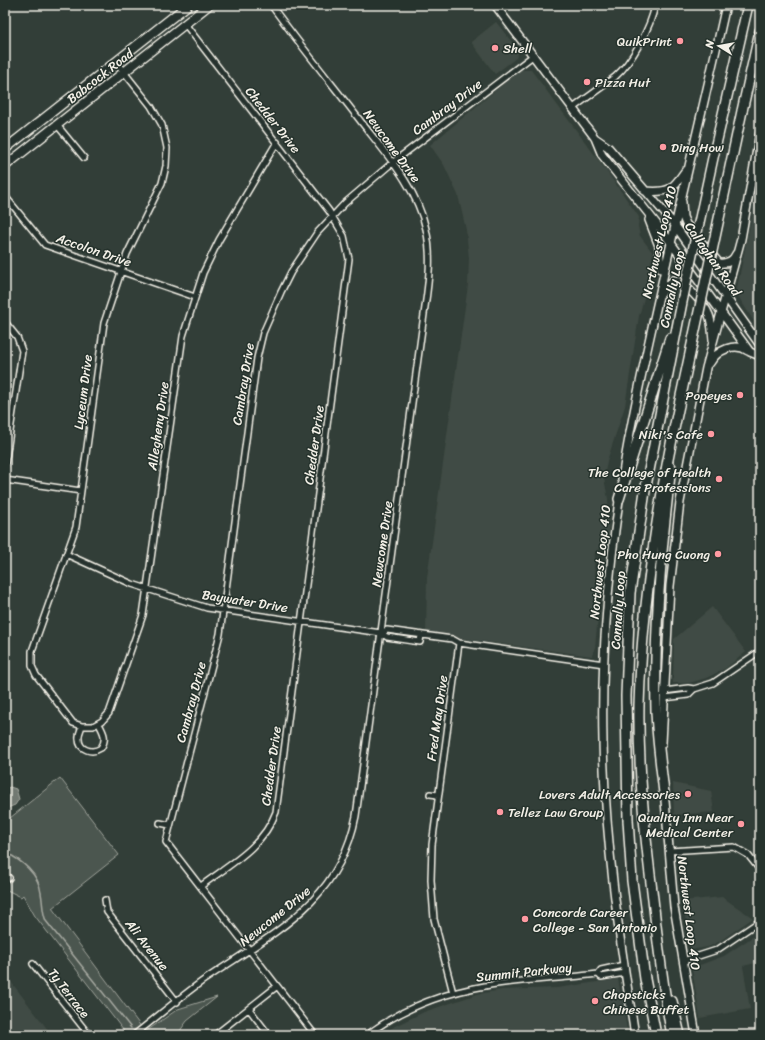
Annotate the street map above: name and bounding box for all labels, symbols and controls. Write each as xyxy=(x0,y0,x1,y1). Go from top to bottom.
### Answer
north arrow xyxy=(699,26,739,66)
place label: QuikPrint xyxy=(617,30,672,53)
marker: QuikPrint xyxy=(675,36,685,46)
place label: Shell xyxy=(503,37,532,60)
text: N xyxy=(699,38,720,51)
street label: Babcock Road xyxy=(62,42,139,110)
marker: Shell xyxy=(490,43,500,53)
place label: Pizza Hut xyxy=(595,71,651,94)
street label: Cambray Drive xyxy=(407,73,487,141)
marker: Pizza Hut xyxy=(582,77,592,87)
street label: Chedder Drive xyxy=(239,81,307,159)
street label: Newcome Drive xyxy=(357,104,427,188)
place label: Ding How xyxy=(671,136,724,159)
marker: Ding How xyxy=(658,142,668,152)
street label: Northwest Loop 410 xyxy=(635,183,683,301)
street label: Callaghan Road xyxy=(679,217,748,302)
street label: Accolon Drive xyxy=(52,226,135,274)
street label: Connally Loop xyxy=(653,248,691,330)
street label: Cambray Drive xyxy=(225,341,261,427)
street label: Lyceum Drive xyxy=(67,353,99,431)
street label: Allegheny Drive xyxy=(140,380,176,473)
place label: Popeyes xyxy=(686,384,733,407)
marker: Popeyes xyxy=(735,390,745,400)
street label: Chedder Drive xyxy=(297,403,331,486)
place label: Niki's Cafe xyxy=(639,423,703,446)
marker: Niki's Cafe xyxy=(706,429,716,439)
place label: The College of Health Care Professions xyxy=(588,461,712,499)
marker: The College of Health Care Professions xyxy=(714,474,724,484)
street label: Newcome Drive xyxy=(365,499,399,589)
street label: Northwest Loop 410 xyxy=(583,504,617,620)
place label: Pho Hung Cuong xyxy=(617,543,710,566)
marker: Pho Hung Cuong xyxy=(713,549,723,559)
street label: Connally Loop xyxy=(604,570,632,650)
street label: Baywater Drive xyxy=(200,583,290,619)
street label: Cambray Drive xyxy=(169,659,213,745)
street label: Fred May Drive xyxy=(420,673,454,762)
street label: Chedder Drive xyxy=(254,724,288,807)
place label: Lovers Adult Accessories xyxy=(539,783,681,806)
marker: Lovers Adult Accessories xyxy=(683,789,693,799)
place label: Tellez Law Group xyxy=(508,801,603,824)
place label: Quality Inn Near Medical Center xyxy=(638,806,734,844)
marker: Tellez Law Group xyxy=(495,807,505,817)
marker: Quality Inn Near Medical Center xyxy=(736,819,746,829)
street label: Northwest Loop 410 xyxy=(671,855,707,971)
street label: Newcome Drive xyxy=(234,880,316,952)
place label: Concorde Career College - San Antonio xyxy=(533,901,657,939)
street label: Ali Avenue xyxy=(119,913,175,976)
marker: Concorde Career College - San Antonio xyxy=(520,914,530,924)
street label: Summit Parkway xyxy=(475,956,573,988)
street label: Ty Terrace xyxy=(42,963,96,1023)
place label: Chopsticks Chinese Buffet xyxy=(603,983,690,1021)
marker: Chopsticks Chinese Buffet xyxy=(590,996,600,1006)

